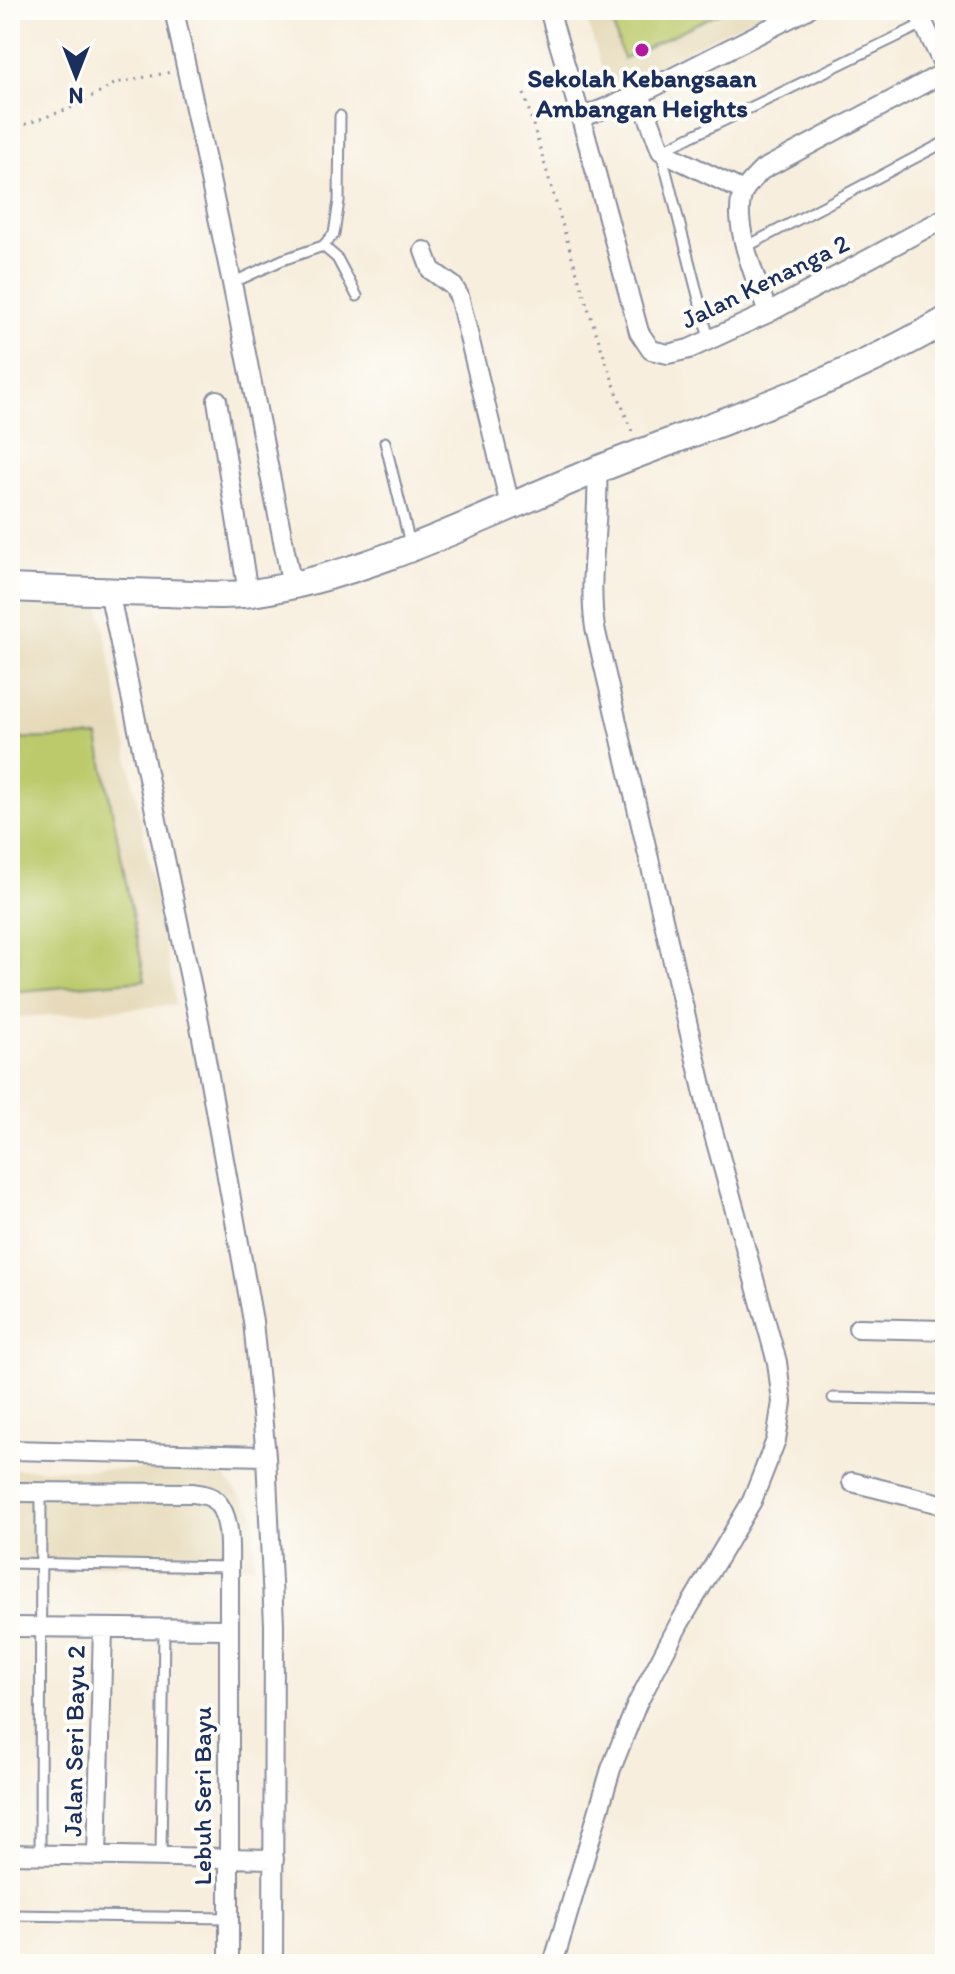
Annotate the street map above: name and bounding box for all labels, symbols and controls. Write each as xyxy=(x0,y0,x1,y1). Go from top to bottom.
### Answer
north arrow xyxy=(36,36,116,116)
marker: Sekolah Kebangsaan Ambangan Heights xyxy=(633,41,651,59)
place label: Sekolah Kebangsaan Ambangan Heights xyxy=(527,62,757,124)
text: N xyxy=(69,82,83,109)
street label: Jalan Kenanga 2 xyxy=(676,226,854,335)
street label: Jalan Seri Bayu 2 xyxy=(56,1645,92,1837)
street label: Lebuh Seri Bayu xyxy=(186,1707,218,1885)

